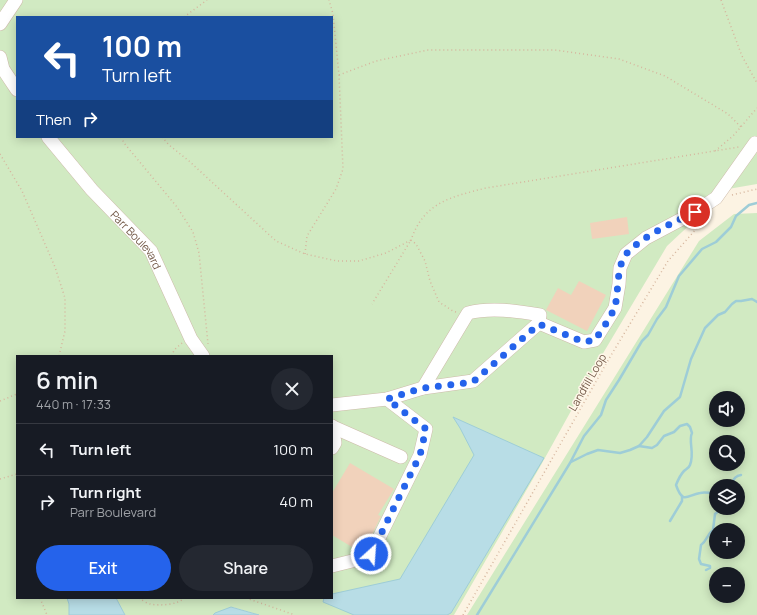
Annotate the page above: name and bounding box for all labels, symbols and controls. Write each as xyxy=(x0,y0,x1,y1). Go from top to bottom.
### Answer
text: 100 m xyxy=(102,27,182,65)
icon: left xyxy=(36,32,88,84)
text: Turn left xyxy=(102,63,172,87)
icon: right xyxy=(79,108,101,130)
text: Then xyxy=(36,109,71,130)
pin xyxy=(678,195,712,229)
icon: arrive xyxy=(684,201,706,223)
street label: Parr Boulevard xyxy=(108,207,166,271)
street label: Landfill Loop xyxy=(565,350,610,413)
text: 6 min xyxy=(36,363,98,396)
button: close xyxy=(271,368,313,410)
map controls xyxy=(709,391,745,603)
button: sound xyxy=(709,391,745,427)
text: 440 m · 17:33 xyxy=(36,395,111,413)
button: search xyxy=(709,435,745,471)
icon: left xyxy=(36,439,58,461)
text: Turn left xyxy=(70,439,132,460)
text: 100 m xyxy=(273,439,313,460)
button: layers xyxy=(709,479,745,515)
text: Turn right xyxy=(70,482,141,503)
icon: right xyxy=(36,491,58,513)
text: 40 m xyxy=(279,491,313,512)
text: Parr Boulevard xyxy=(70,503,156,521)
button: + xyxy=(709,523,745,559)
position arrow xyxy=(350,533,392,575)
button: Exit xyxy=(36,545,171,591)
button: Share xyxy=(179,545,313,591)
button: − xyxy=(709,567,745,603)

